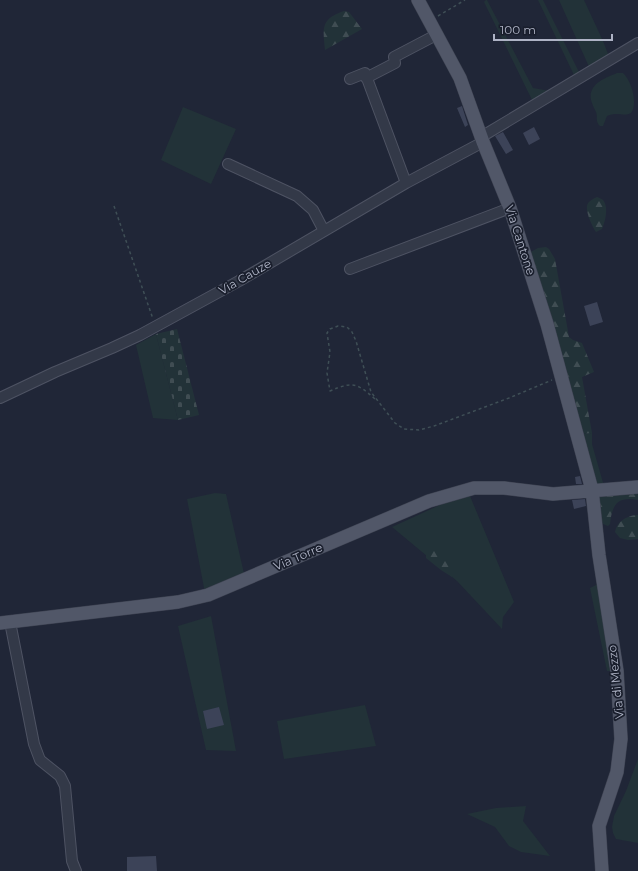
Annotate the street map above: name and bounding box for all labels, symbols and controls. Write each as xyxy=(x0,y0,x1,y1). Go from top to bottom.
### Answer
scale bar xyxy=(494,16,612,42)
text: 100 m xyxy=(500,22,536,37)
street label: Via Cantone xyxy=(502,203,539,277)
street label: Via Cauze xyxy=(216,255,274,298)
street label: Via Torre xyxy=(271,539,325,574)
street label: Via di Mezzo xyxy=(604,644,627,720)

